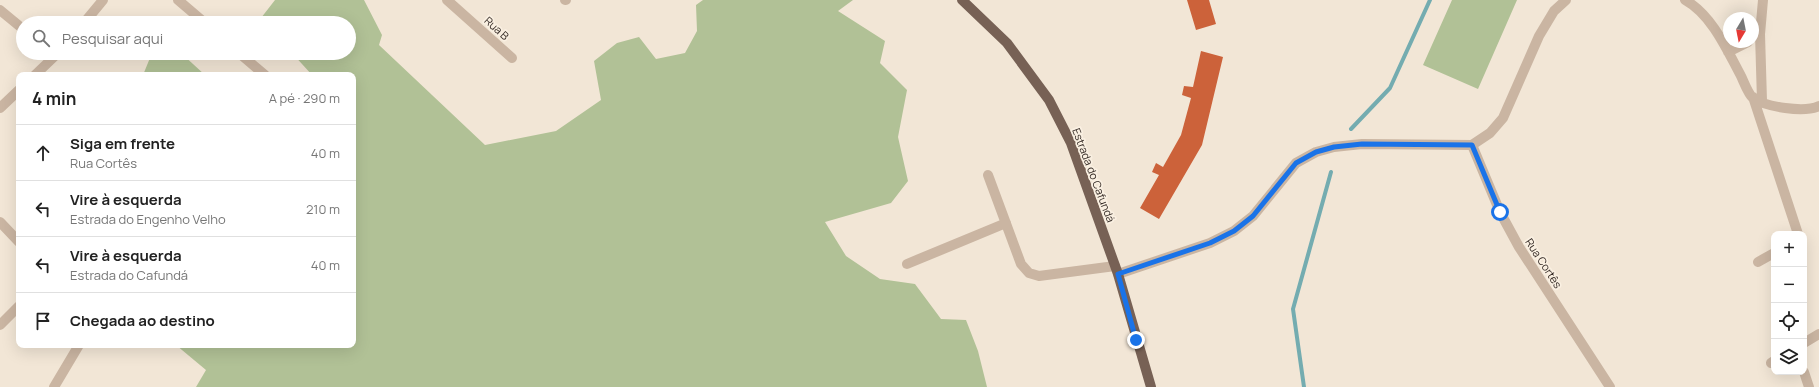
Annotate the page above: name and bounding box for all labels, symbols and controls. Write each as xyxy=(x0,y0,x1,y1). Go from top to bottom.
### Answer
north arrow xyxy=(1723,12,1759,48)
street label: Rua B xyxy=(481,13,513,43)
search box xyxy=(16,16,356,60)
icon: search xyxy=(30,27,52,49)
text: Pesquisar aqui xyxy=(62,28,163,49)
text: 4 min xyxy=(32,87,76,110)
text: A pé · 290 m xyxy=(269,89,340,107)
street label: Estrada do Cafundá xyxy=(1069,126,1119,224)
text: Siga em frente xyxy=(70,133,175,154)
icon: ahead xyxy=(32,142,54,164)
text: 40 m xyxy=(311,144,340,162)
text: Rua Cortês xyxy=(70,154,137,172)
text: Vire à esquerda xyxy=(70,189,182,210)
icon: left xyxy=(32,198,54,220)
text: 210 m xyxy=(306,200,340,218)
route start xyxy=(1491,203,1509,221)
text: Estrada do Engenho Velho xyxy=(70,210,226,228)
map controls xyxy=(1771,231,1807,375)
button: + xyxy=(1771,231,1807,267)
street label: Rua Cortês xyxy=(1522,235,1566,291)
text: Vire à esquerda xyxy=(70,245,182,266)
icon: left xyxy=(32,254,54,276)
text: 40 m xyxy=(311,256,340,274)
text: Estrada do Cafundá xyxy=(70,266,188,284)
button: − xyxy=(1771,267,1807,303)
button: locate xyxy=(1771,303,1807,339)
icon: arrive xyxy=(32,310,54,332)
text: Chegada ao destino xyxy=(70,310,215,331)
route end xyxy=(1127,331,1145,349)
button: layers xyxy=(1771,339,1807,375)

